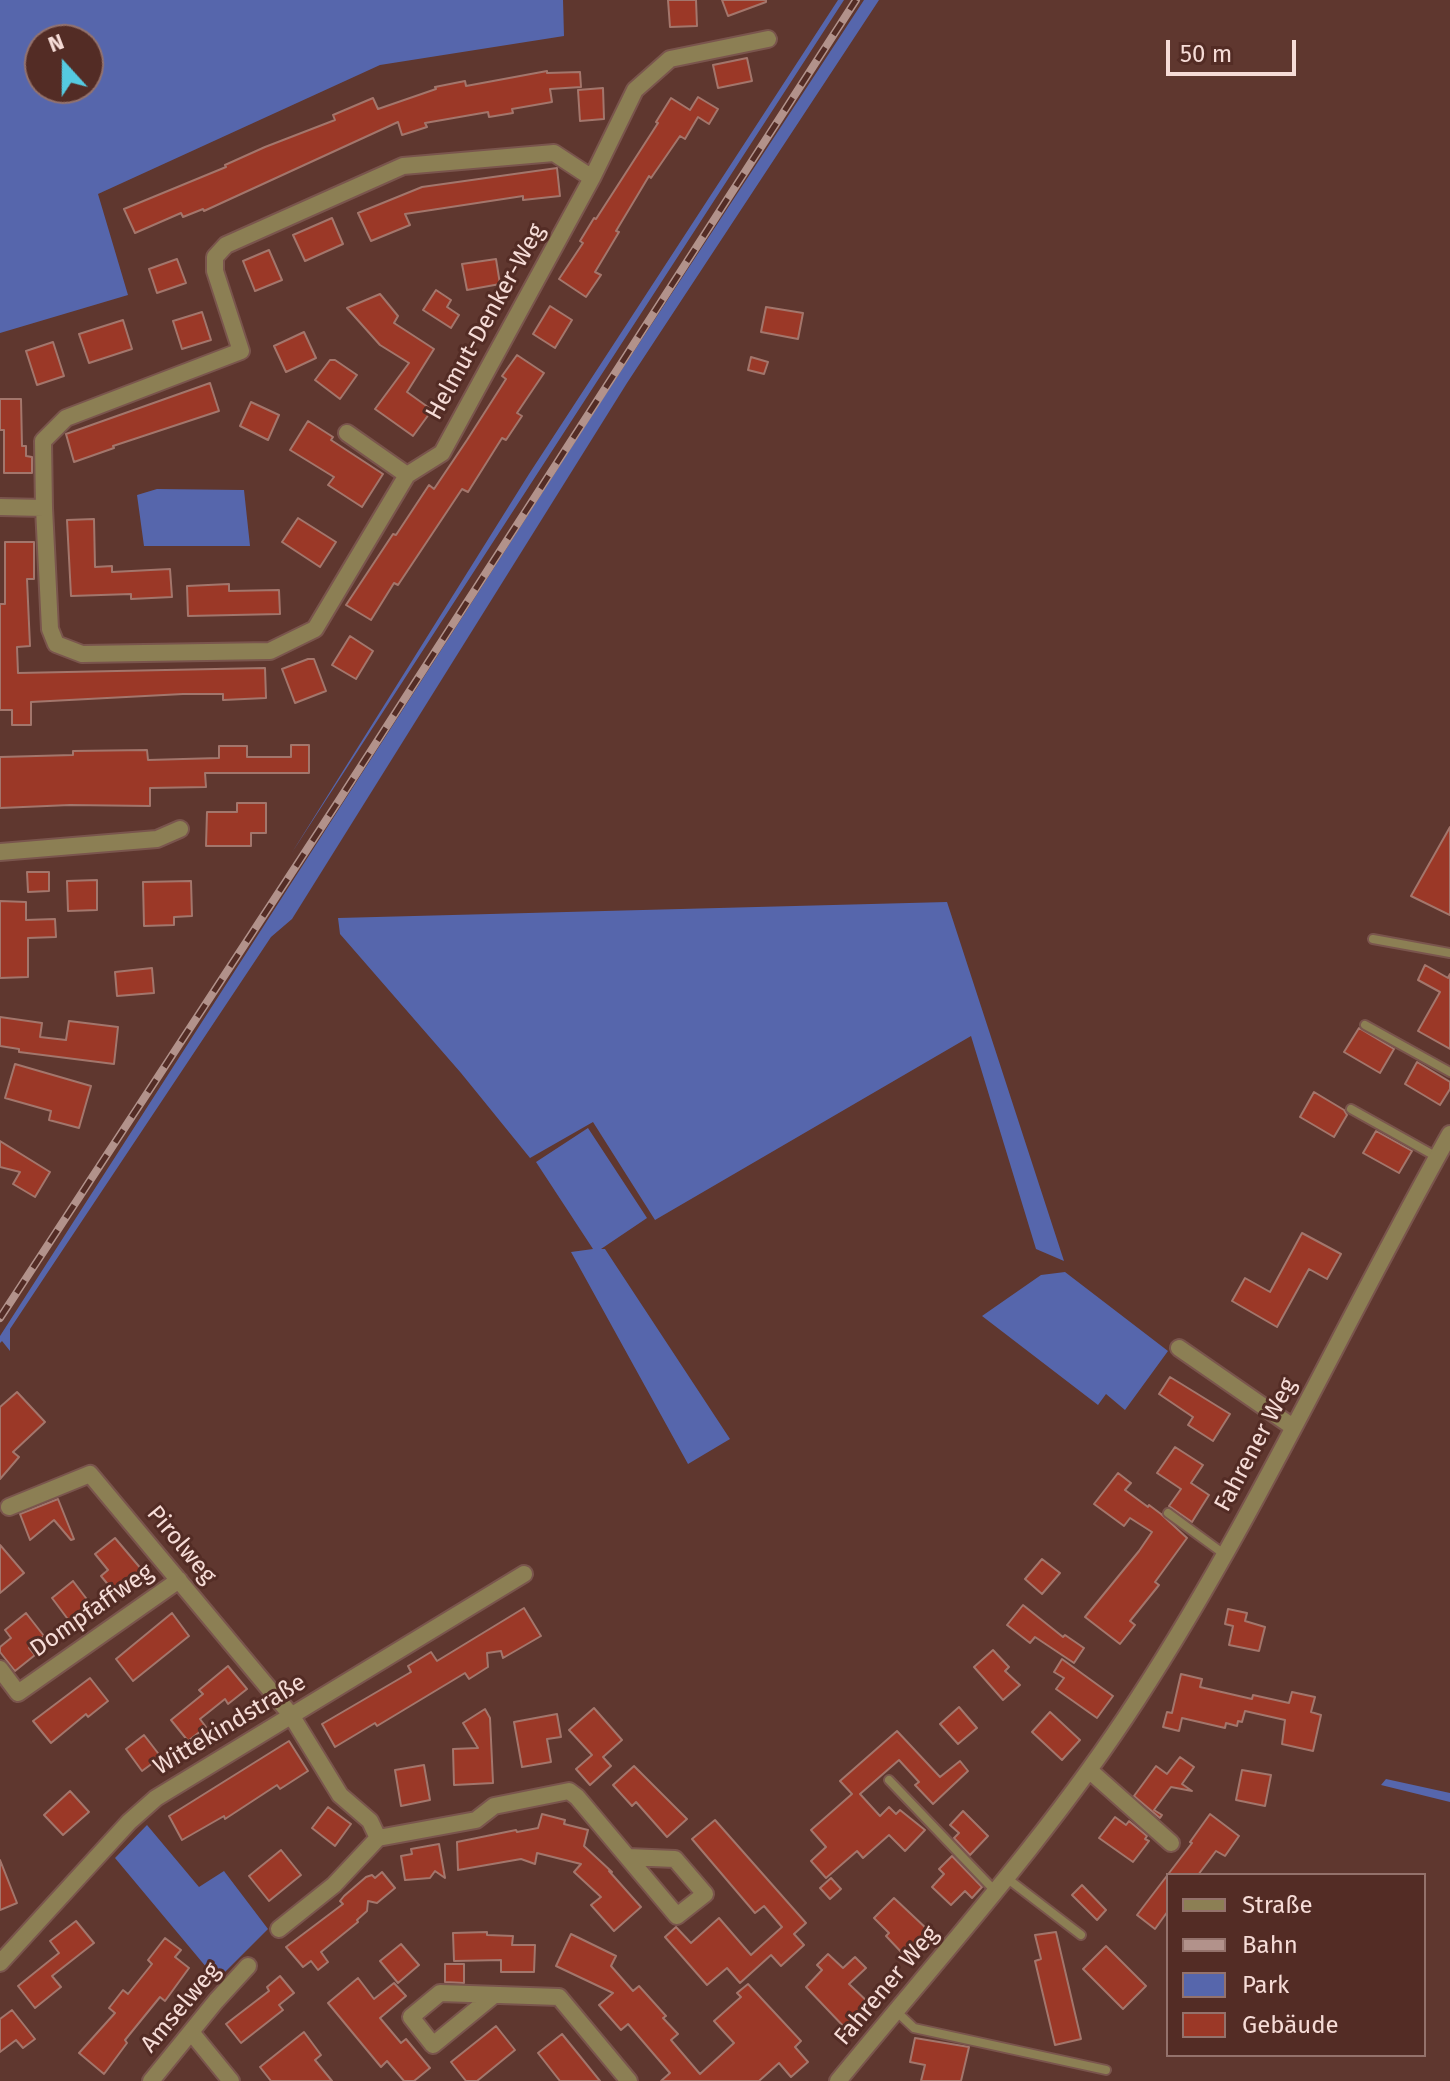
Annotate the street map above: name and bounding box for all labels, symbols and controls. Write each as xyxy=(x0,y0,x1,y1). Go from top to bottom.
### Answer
north arrow xyxy=(24,24,104,104)
scale bar xyxy=(1170,24,1300,74)
text: N xyxy=(44,28,68,58)
text: 50 m xyxy=(1180,40,1232,68)
street label: Helmut-Denker-Weg xyxy=(420,219,552,425)
street label: Fahrener Weg xyxy=(1209,1373,1303,1517)
street label: Pirolweg xyxy=(140,1500,222,1590)
street label: Dompfaffweg xyxy=(25,1558,159,1664)
street label: Wittekindstraße xyxy=(149,1668,311,1782)
legend xyxy=(1166,1873,1426,2057)
text: Straße xyxy=(1242,1891,1313,1919)
street label: Fahrener Weg xyxy=(829,1920,945,2052)
text: Bahn xyxy=(1242,1931,1298,1959)
street label: Amselweg xyxy=(135,1957,227,2059)
text: Park xyxy=(1242,1971,1289,1999)
text: Gebäude xyxy=(1242,2011,1339,2039)

